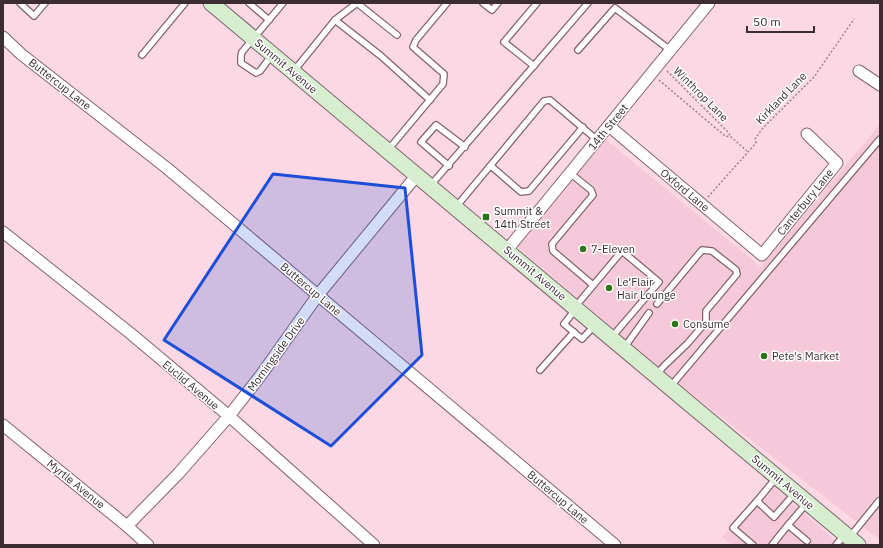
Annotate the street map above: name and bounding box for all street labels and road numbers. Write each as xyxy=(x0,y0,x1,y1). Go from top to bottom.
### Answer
street label: Summit Avenue xyxy=(252,36,320,96)
street label: Buttercup Lane xyxy=(26,55,94,113)
street label: Winthrop Lane xyxy=(671,64,731,124)
street label: Kirkland Lane xyxy=(753,69,809,127)
street label: 14th Street xyxy=(585,101,631,153)
street label: Oxford Lane xyxy=(658,165,712,215)
street label: Canterbury Lane xyxy=(774,166,836,238)
street label: Summit Avenue xyxy=(501,243,569,303)
street label: Buttercup Lane xyxy=(278,259,344,319)
street label: Morningside Drive xyxy=(244,314,308,394)
street label: Euclid Avenue xyxy=(160,357,222,413)
street label: Summit Avenue xyxy=(749,452,817,512)
street label: Myrtle Avenue xyxy=(44,456,108,512)
street label: Buttercup Lane xyxy=(525,467,591,527)

